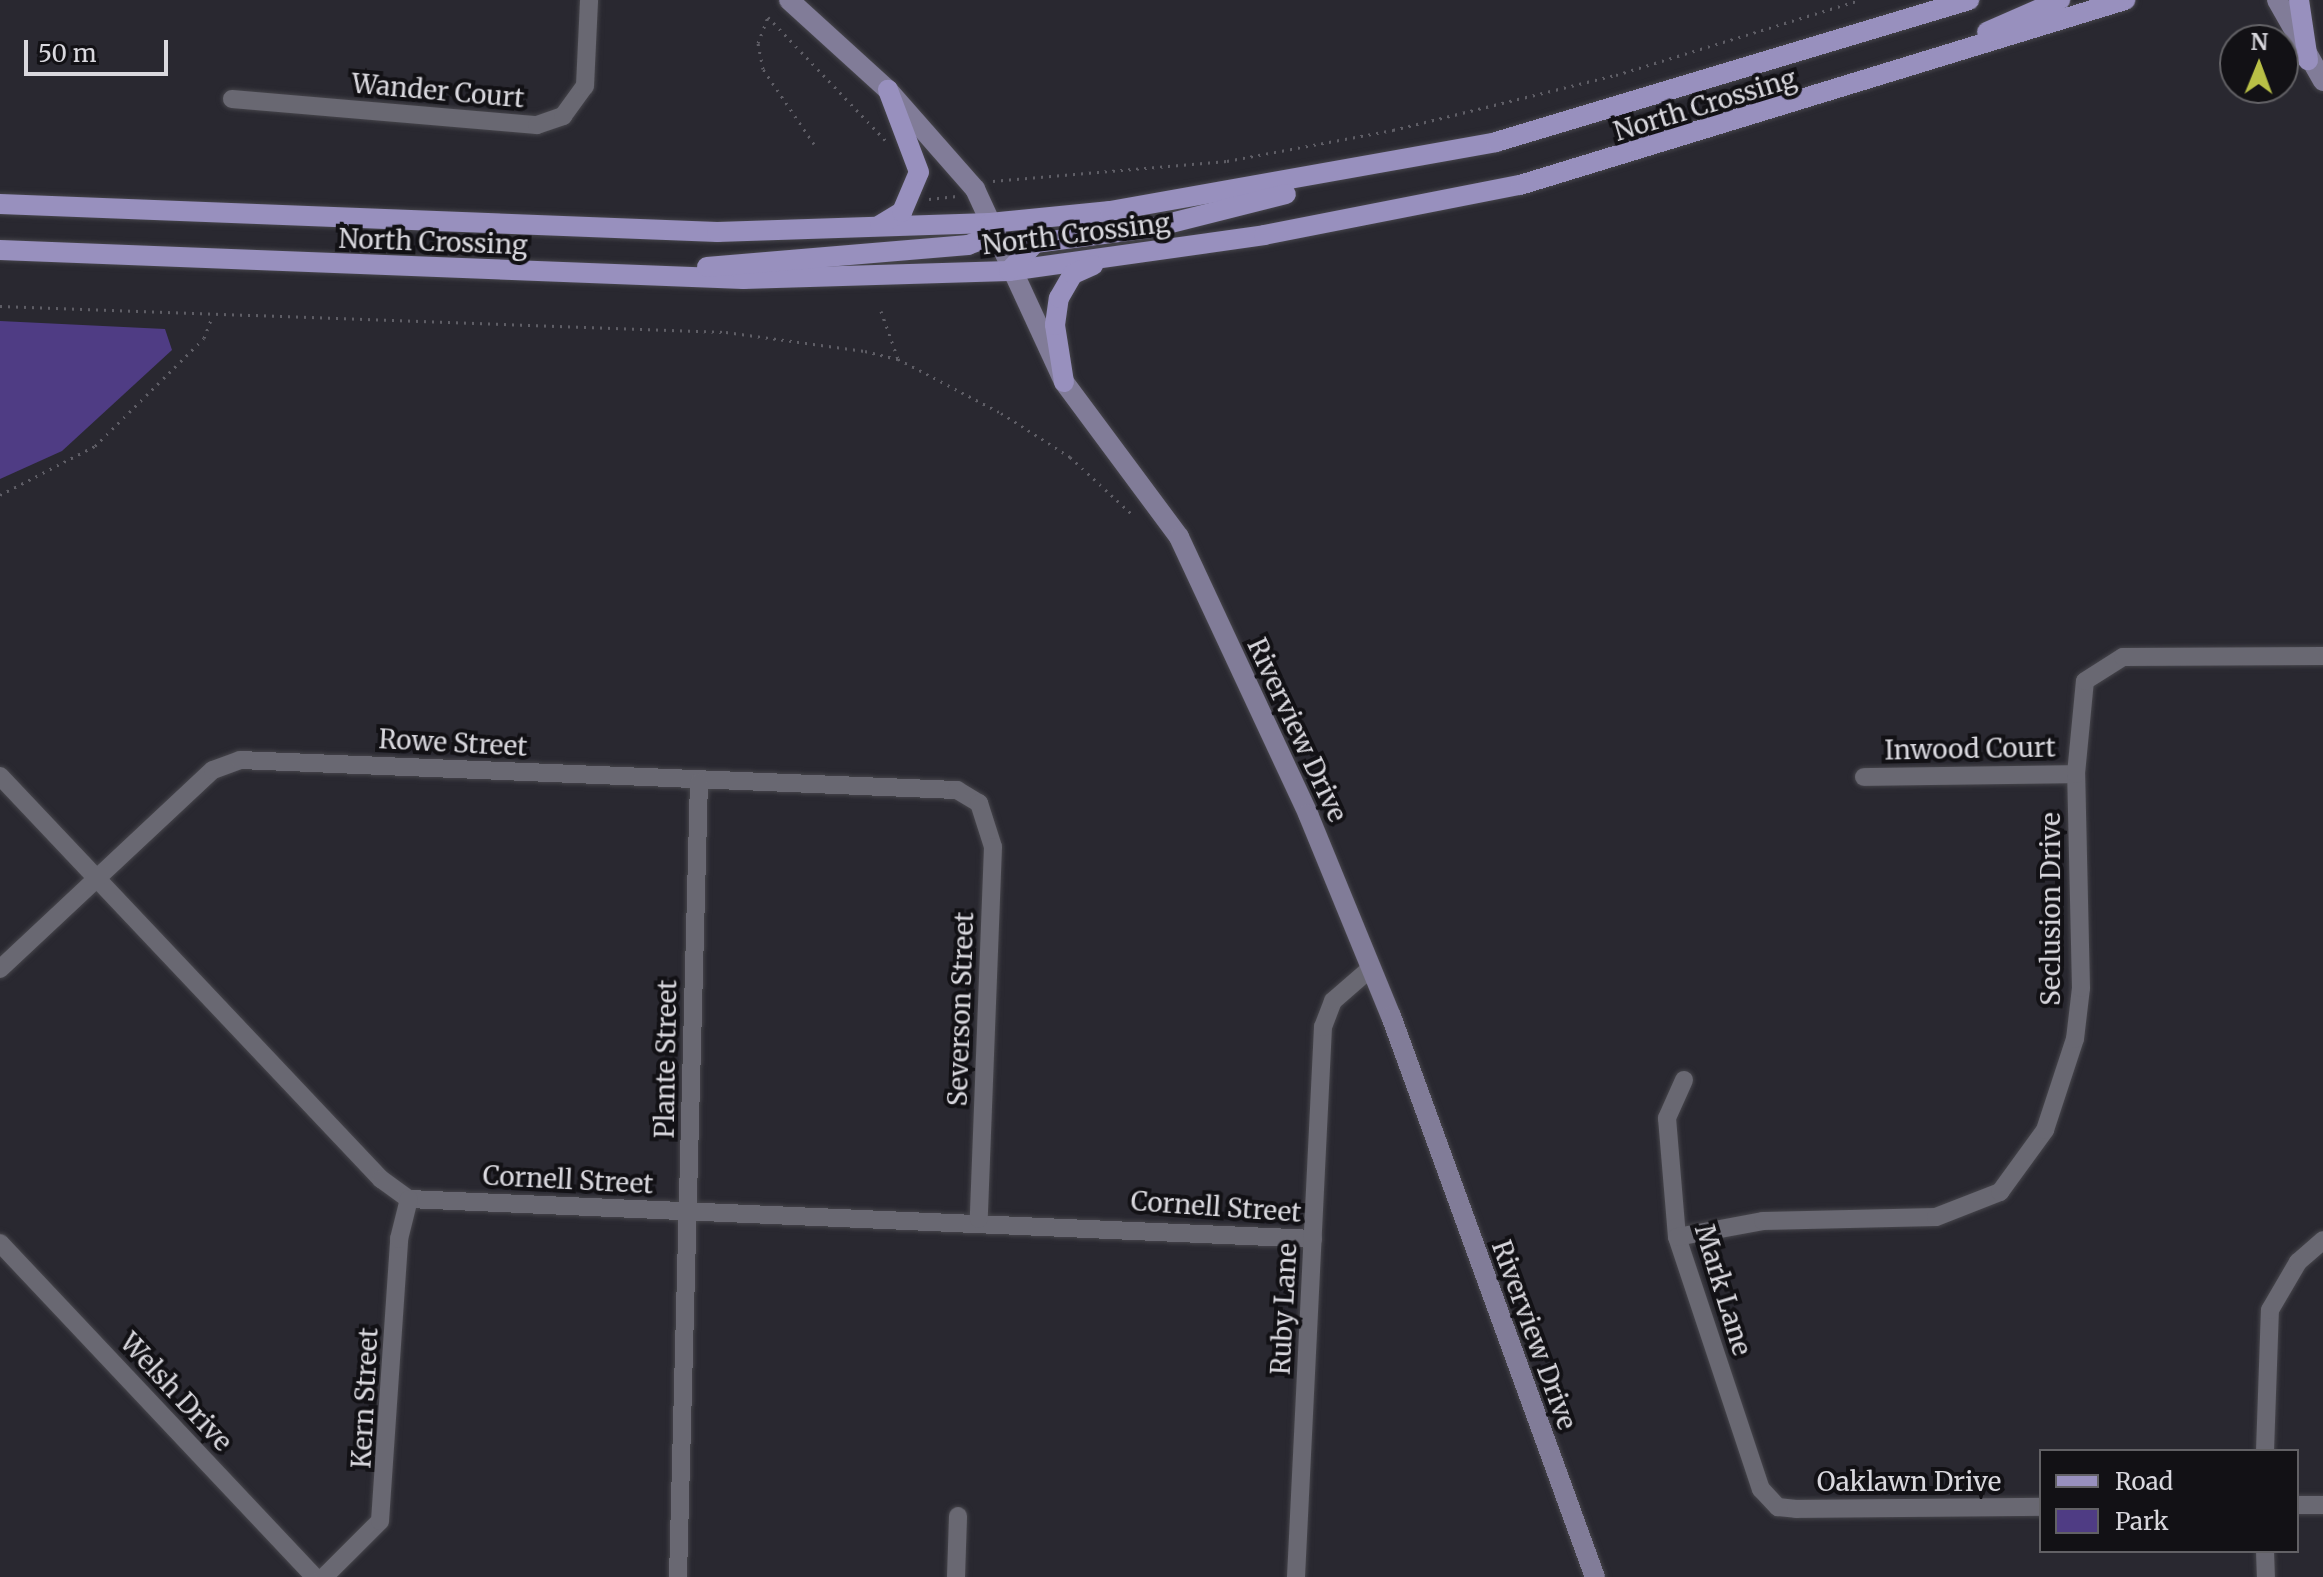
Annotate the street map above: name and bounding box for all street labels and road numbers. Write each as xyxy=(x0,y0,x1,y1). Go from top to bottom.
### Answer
street label: North Crossing xyxy=(1610,62,1800,148)
street label: Wander Court xyxy=(350,68,526,114)
street label: North Crossing xyxy=(980,207,1172,261)
street label: North Crossing xyxy=(338,223,528,261)
street label: Riverview Drive xyxy=(1241,633,1353,827)
street label: Rowe Street xyxy=(378,724,528,762)
street label: Inwood Court xyxy=(1884,732,2056,766)
street label: Seclusion Drive xyxy=(2035,812,2067,1006)
street label: Severson Street xyxy=(942,911,980,1107)
street label: Plante Street xyxy=(649,979,683,1139)
street label: Cornell Street xyxy=(482,1160,654,1200)
street label: Cornell Street xyxy=(1130,1185,1302,1229)
street label: Mark Lane xyxy=(1688,1221,1758,1359)
street label: Riverview Drive xyxy=(1485,1236,1583,1434)
street label: Ruby Lane xyxy=(1265,1242,1303,1376)
street label: Welsh Drive xyxy=(114,1327,238,1457)
street label: Kern Street xyxy=(346,1327,384,1469)
street label: Oaklawn Drive xyxy=(1817,1466,2001,1498)

